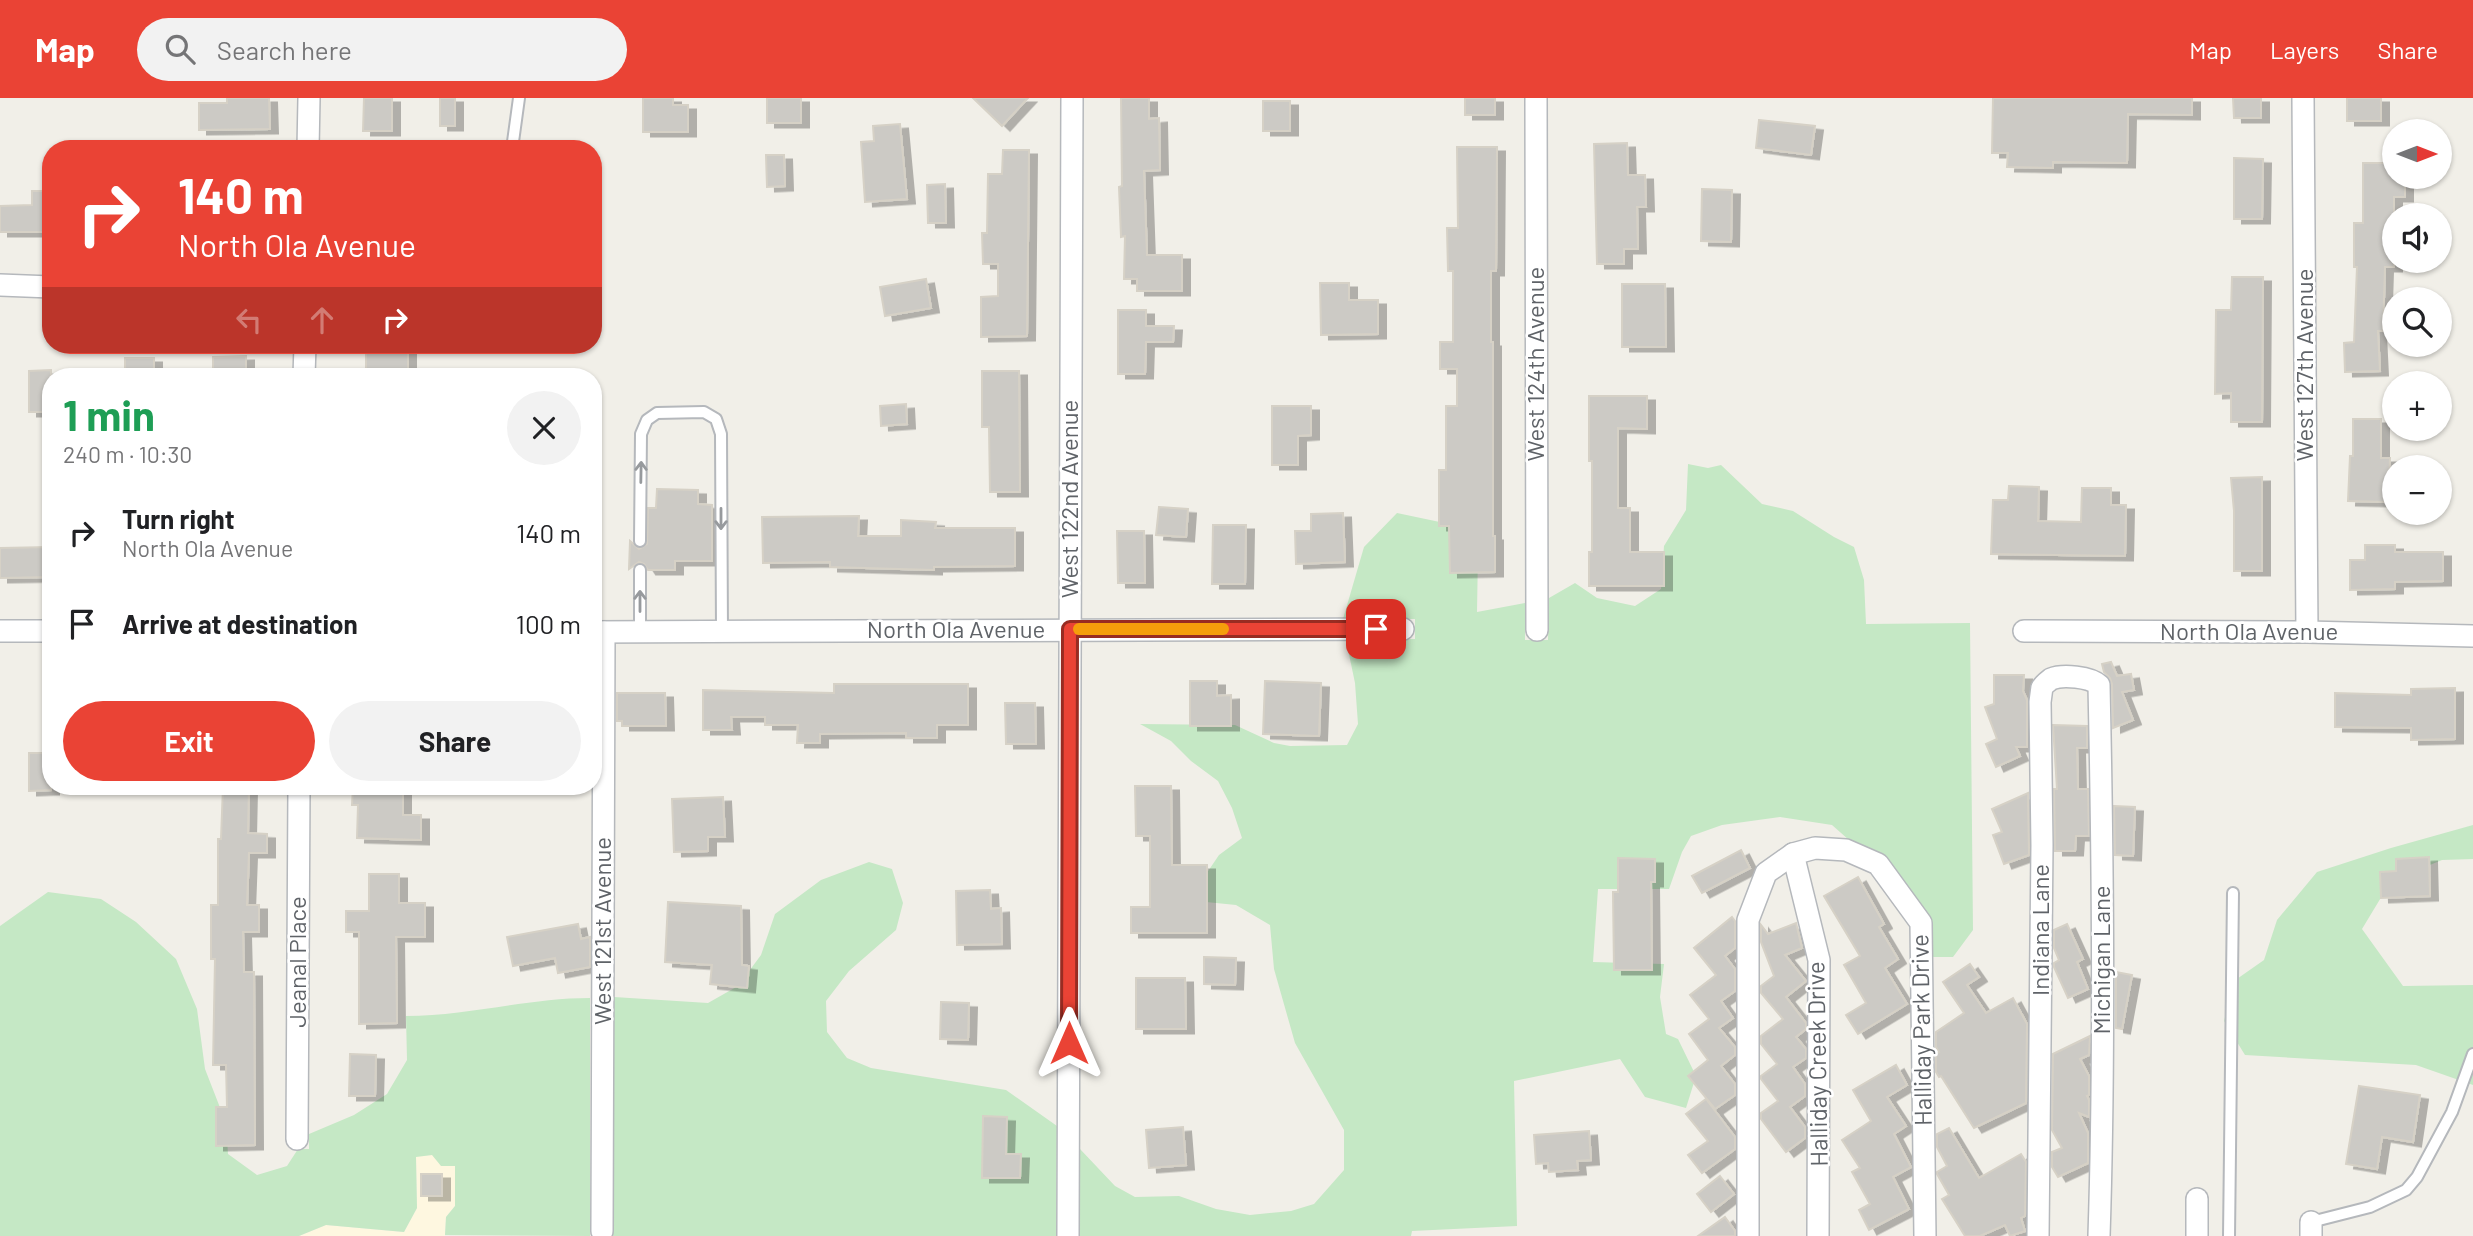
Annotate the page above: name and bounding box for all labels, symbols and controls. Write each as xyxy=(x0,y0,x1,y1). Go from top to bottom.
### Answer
search box xyxy=(137,18,627,81)
text: Map xyxy=(35,29,95,69)
icon: search xyxy=(161,30,199,68)
text: Search here xyxy=(217,34,352,65)
text: Map xyxy=(2189,35,2232,64)
text: Layers xyxy=(2270,35,2339,64)
text: Share xyxy=(2377,35,2438,64)
north arrow xyxy=(2382,119,2452,189)
map controls xyxy=(2382,119,2452,525)
text: 140 m xyxy=(178,165,304,224)
icon: right xyxy=(63,168,154,259)
button: sound xyxy=(2382,203,2452,273)
text: North Ola Avenue xyxy=(178,225,416,263)
street label: West 124th Avenue xyxy=(1520,267,1549,461)
street label: West 127th Avenue xyxy=(2289,269,2318,461)
button: search xyxy=(2382,287,2452,357)
icon: left xyxy=(230,301,268,339)
icon: ahead xyxy=(303,301,341,339)
icon: right xyxy=(376,301,414,339)
button: + xyxy=(2382,371,2452,441)
text: 1 min xyxy=(63,389,155,439)
button: close xyxy=(507,391,581,465)
street label: West 122nd Avenue xyxy=(1054,400,1083,598)
text: 240 m · 10:30 xyxy=(63,440,192,468)
button: − xyxy=(2382,455,2452,525)
one-way arrow xyxy=(634,461,648,484)
text: Turn right xyxy=(122,503,235,534)
one-way arrow xyxy=(714,508,728,531)
icon: right xyxy=(63,514,101,552)
text: 140 m xyxy=(516,517,581,548)
text: North Ola Avenue xyxy=(122,534,293,562)
one-way arrow xyxy=(633,589,647,612)
pin xyxy=(1346,599,1406,659)
icon: arrive xyxy=(63,605,101,643)
text: Arrive at destination xyxy=(122,608,358,639)
text: 100 m xyxy=(516,608,581,639)
icon: arrive xyxy=(1357,610,1395,648)
street label: North Ola Avenue xyxy=(867,614,1045,643)
street label: North Ola Avenue xyxy=(2160,616,2338,645)
button: Exit xyxy=(63,701,315,781)
button: Share xyxy=(329,701,581,781)
street label: West 121st Avenue xyxy=(587,837,616,1025)
street label: Indiana Lane xyxy=(2025,864,2054,996)
street label: Michigan Lane xyxy=(2086,885,2115,1035)
street label: Jeanal Place xyxy=(282,896,311,1028)
street label: Halliday Park Drive xyxy=(1904,934,1937,1126)
street label: Halliday Creek Drive xyxy=(1800,961,1833,1167)
position arrow xyxy=(1032,1006,1106,1080)

